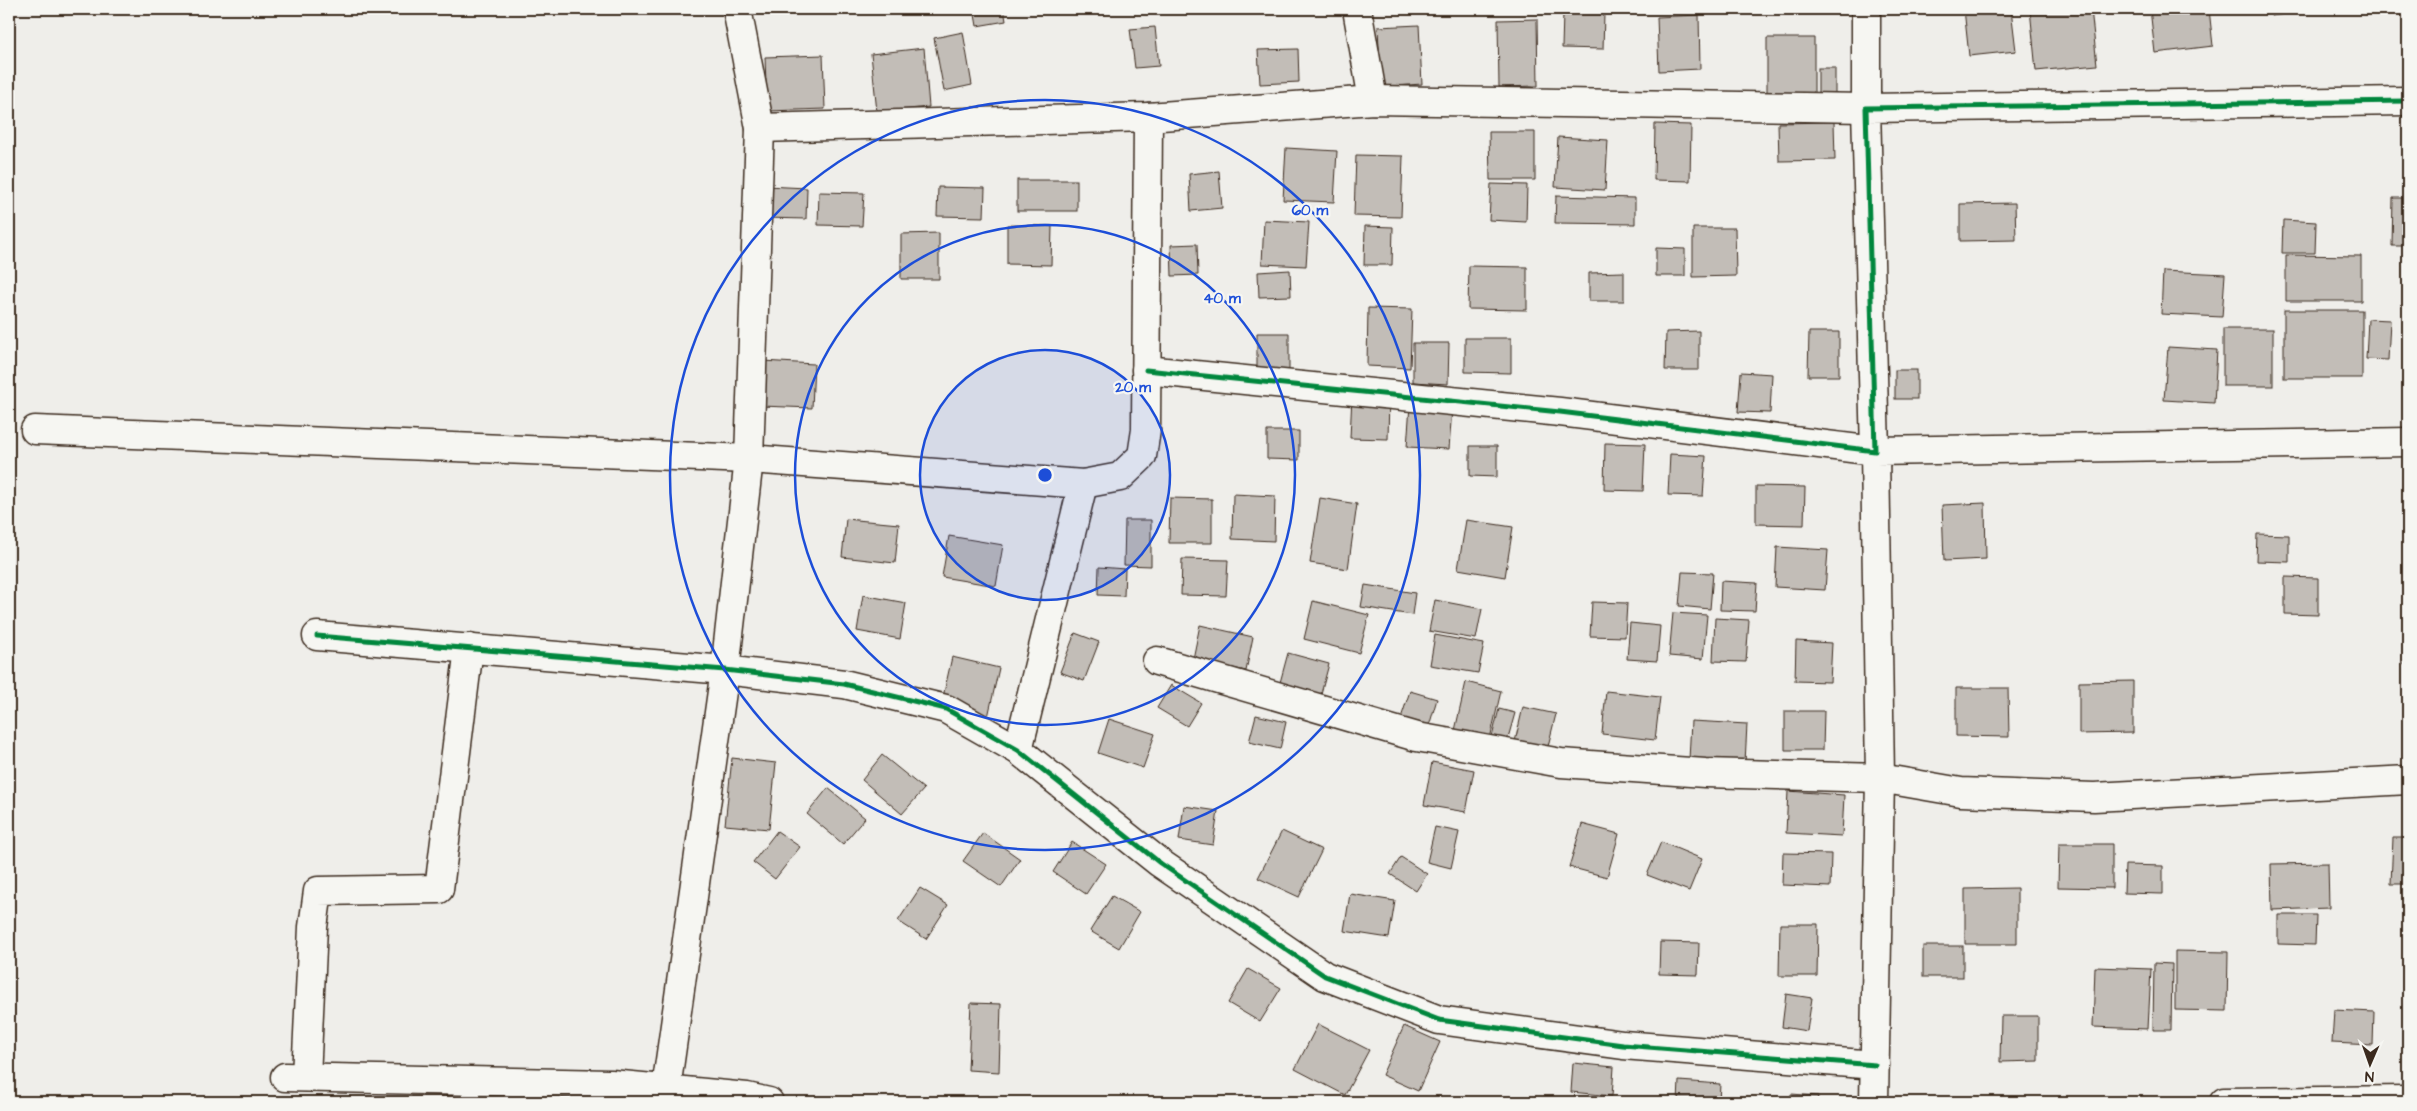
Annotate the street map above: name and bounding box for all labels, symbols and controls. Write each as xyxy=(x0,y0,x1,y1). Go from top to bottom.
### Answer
text: 60 m xyxy=(1292,200,1329,221)
text: 40 m xyxy=(1203,288,1241,309)
text: 20 m xyxy=(1114,377,1151,398)
centre of rings xyxy=(1036,466,1054,484)
north arrow xyxy=(2344,1038,2394,1088)
text: N xyxy=(2365,1066,2374,1086)

